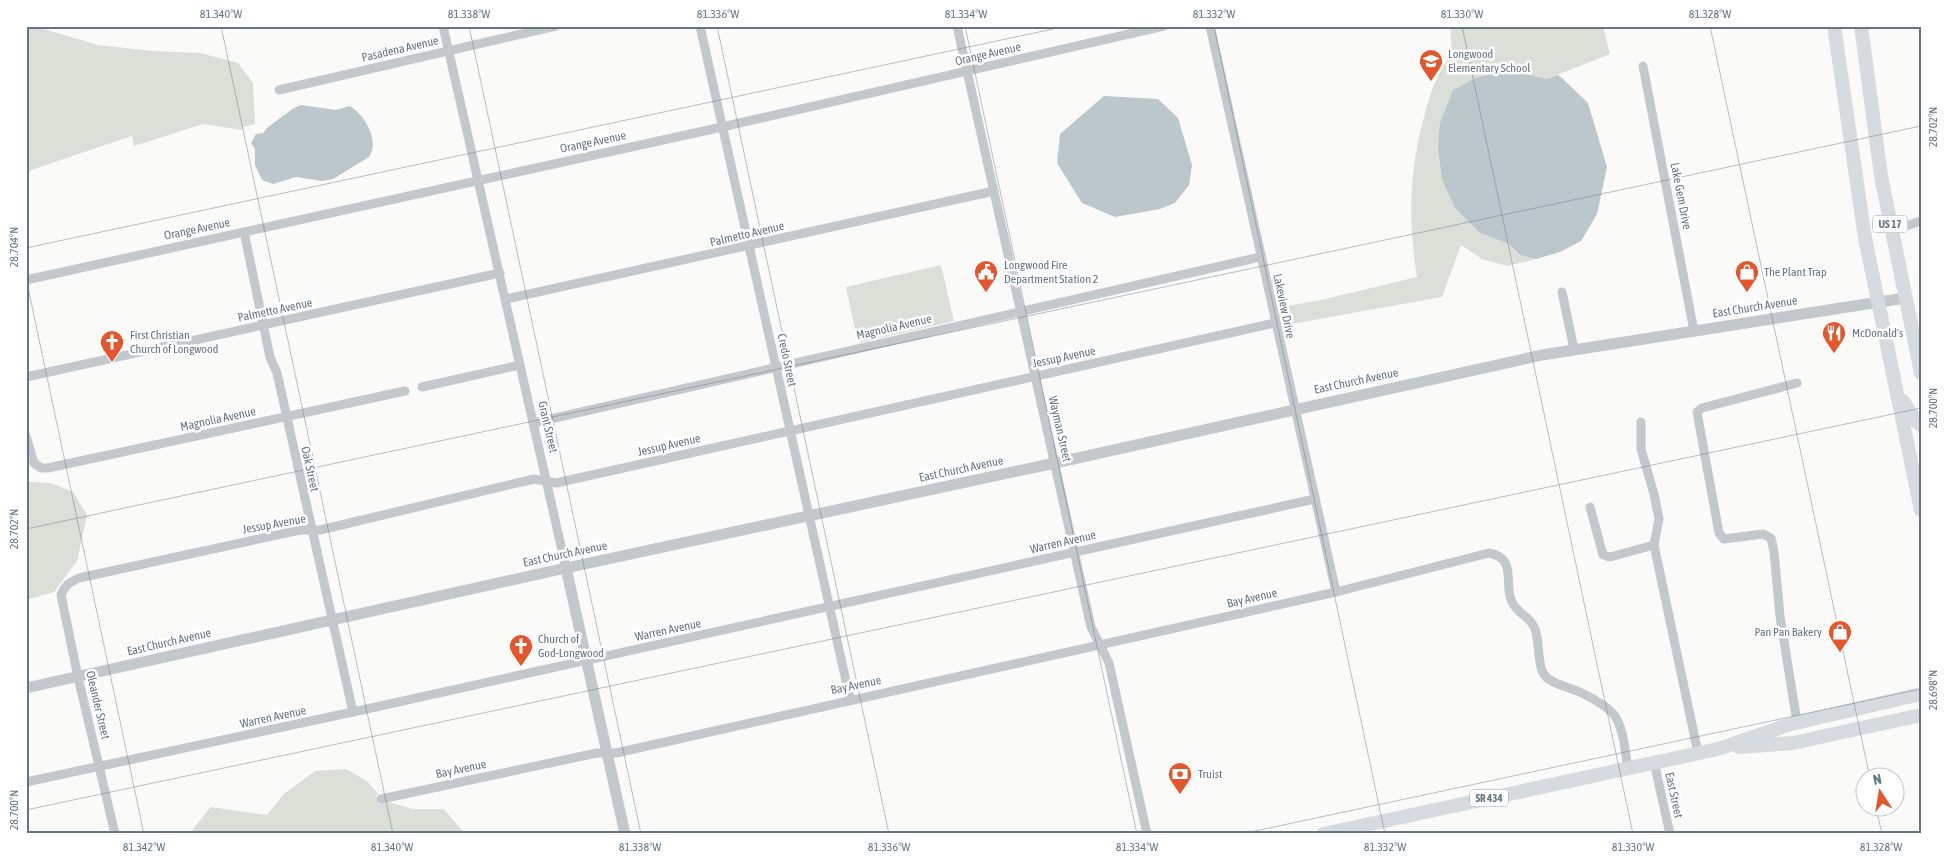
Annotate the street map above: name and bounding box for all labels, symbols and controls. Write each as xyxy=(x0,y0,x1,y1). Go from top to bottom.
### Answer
text: 81.340°W xyxy=(200,7,242,21)
text: 81.338°W xyxy=(448,7,490,21)
text: 81.336°W xyxy=(697,7,739,21)
text: 81.334°W xyxy=(945,7,987,21)
text: 81.332°W xyxy=(1193,7,1235,21)
text: 81.330°W xyxy=(1441,7,1483,21)
text: 81.328°W xyxy=(1689,7,1731,21)
street label: Pasadena Avenue xyxy=(360,33,440,65)
street label: Orange Avenue xyxy=(954,40,1022,68)
place label: Longwood Elementary School xyxy=(1448,47,1531,75)
school or university icon: Longwood Elementary School xyxy=(1418,48,1444,82)
text: 28.702°N xyxy=(1926,107,1940,147)
street label: Orange Avenue xyxy=(559,128,627,156)
street label: Lake Gem Drive xyxy=(1668,161,1694,231)
street label: Orange Avenue xyxy=(163,215,231,243)
road number: US 17 xyxy=(1872,215,1908,232)
street label: Palmetto Avenue xyxy=(709,219,785,249)
text: 28.704°N xyxy=(7,227,21,267)
place label: Longwood Fire Department Station 2 xyxy=(1004,258,1098,286)
public building icon: Longwood Fire Department Station 2 xyxy=(973,259,999,293)
shop icon: The Plant Trap xyxy=(1734,259,1760,293)
place label: The Plant Trap xyxy=(1764,265,1827,279)
street label: Lakeview Drive xyxy=(1270,272,1298,340)
street label: East Church Avenue xyxy=(1712,293,1798,321)
street label: Palmetto Avenue xyxy=(236,295,314,325)
street label: Magnolia Avenue xyxy=(855,312,933,342)
restaurant icon: McDonald's xyxy=(1821,320,1847,354)
place label: McDonald's xyxy=(1852,326,1903,340)
place label: First Christian Church of Longwood xyxy=(130,328,218,356)
church icon: First Christian Church of Longwood xyxy=(99,329,125,363)
street label: Credo Street xyxy=(775,332,800,388)
street label: Jessup Avenue xyxy=(1031,343,1097,371)
street label: East Church Avenue xyxy=(1313,365,1399,397)
text: 28.700°N xyxy=(1926,388,1940,428)
street label: Wayman Street xyxy=(1046,395,1074,464)
street label: Grant Street xyxy=(535,400,561,455)
street label: Magnolia Avenue xyxy=(179,404,257,434)
street label: Jessup Avenue xyxy=(636,431,702,459)
street label: Oak Street xyxy=(298,445,322,493)
street label: East Church Avenue xyxy=(918,453,1004,485)
text: 28.702°N xyxy=(7,509,21,549)
street label: Jessup Avenue xyxy=(241,512,307,536)
street label: Warren Avenue xyxy=(1029,528,1097,556)
street label: East Church Avenue xyxy=(522,538,608,570)
street label: Bay Avenue xyxy=(1226,585,1278,611)
street label: Warren Avenue xyxy=(634,616,702,644)
shop icon: Pan Pan Bakery xyxy=(1827,619,1853,653)
place label: Pan Pan Bakery xyxy=(1754,625,1822,639)
street label: East Church Avenue xyxy=(126,626,212,658)
place label: Church of God-Longwood xyxy=(538,632,604,660)
church icon: Church of God-Longwood xyxy=(508,633,534,667)
street label: Oleander Street xyxy=(83,670,113,741)
text: 28.698°N xyxy=(1926,670,1940,710)
street label: Bay Avenue xyxy=(830,673,882,697)
street label: Warren Avenue xyxy=(239,703,307,731)
street label: Bay Avenue xyxy=(435,757,487,781)
bank icon: Truist xyxy=(1167,761,1193,795)
place label: Truist xyxy=(1198,767,1223,781)
north arrow xyxy=(1854,768,1904,818)
street label: East Street xyxy=(1662,771,1686,820)
text: N xyxy=(1872,771,1883,788)
text: 28.700°N xyxy=(7,790,21,830)
road number: SR 434 xyxy=(1470,790,1508,806)
text: 81.342°W xyxy=(123,840,165,854)
text: 81.340°W xyxy=(371,840,413,854)
text: 81.338°W xyxy=(619,840,661,854)
text: 81.336°W xyxy=(868,840,910,854)
text: 81.334°W xyxy=(1116,840,1158,854)
text: 81.332°W xyxy=(1364,840,1406,854)
text: 81.330°W xyxy=(1612,840,1654,854)
text: 81.328°W xyxy=(1860,840,1902,854)

